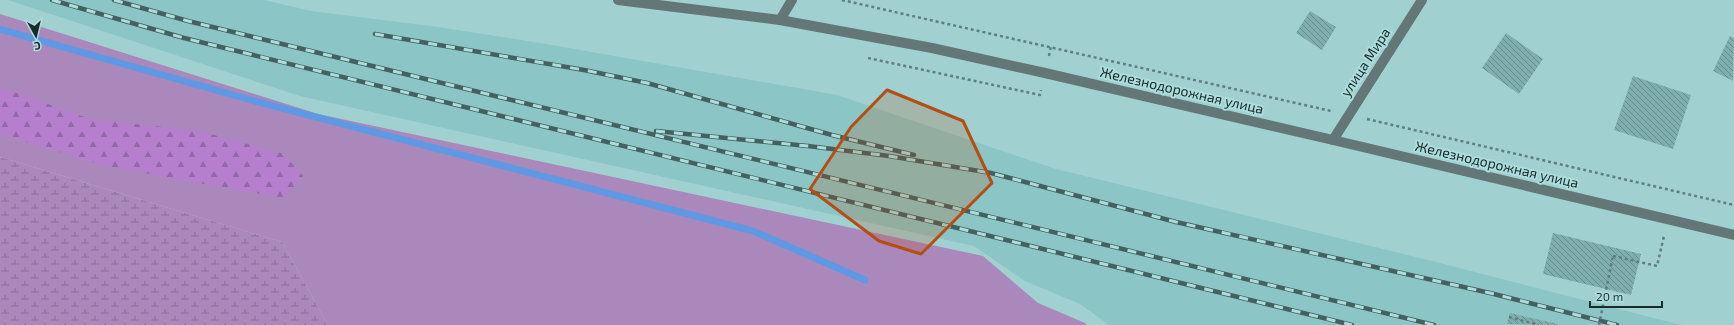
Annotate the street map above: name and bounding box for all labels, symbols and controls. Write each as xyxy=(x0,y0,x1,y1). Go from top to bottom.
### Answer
north arrow xyxy=(16,16,56,56)
street label: улица Мира xyxy=(1336,24,1394,100)
text: С xyxy=(33,40,42,53)
street label: Железнодорожная улица xyxy=(1098,63,1266,117)
street label: Железнодорожная улица xyxy=(1413,137,1581,191)
scale bar xyxy=(1590,283,1662,309)
text: 20 m xyxy=(1596,289,1623,303)

